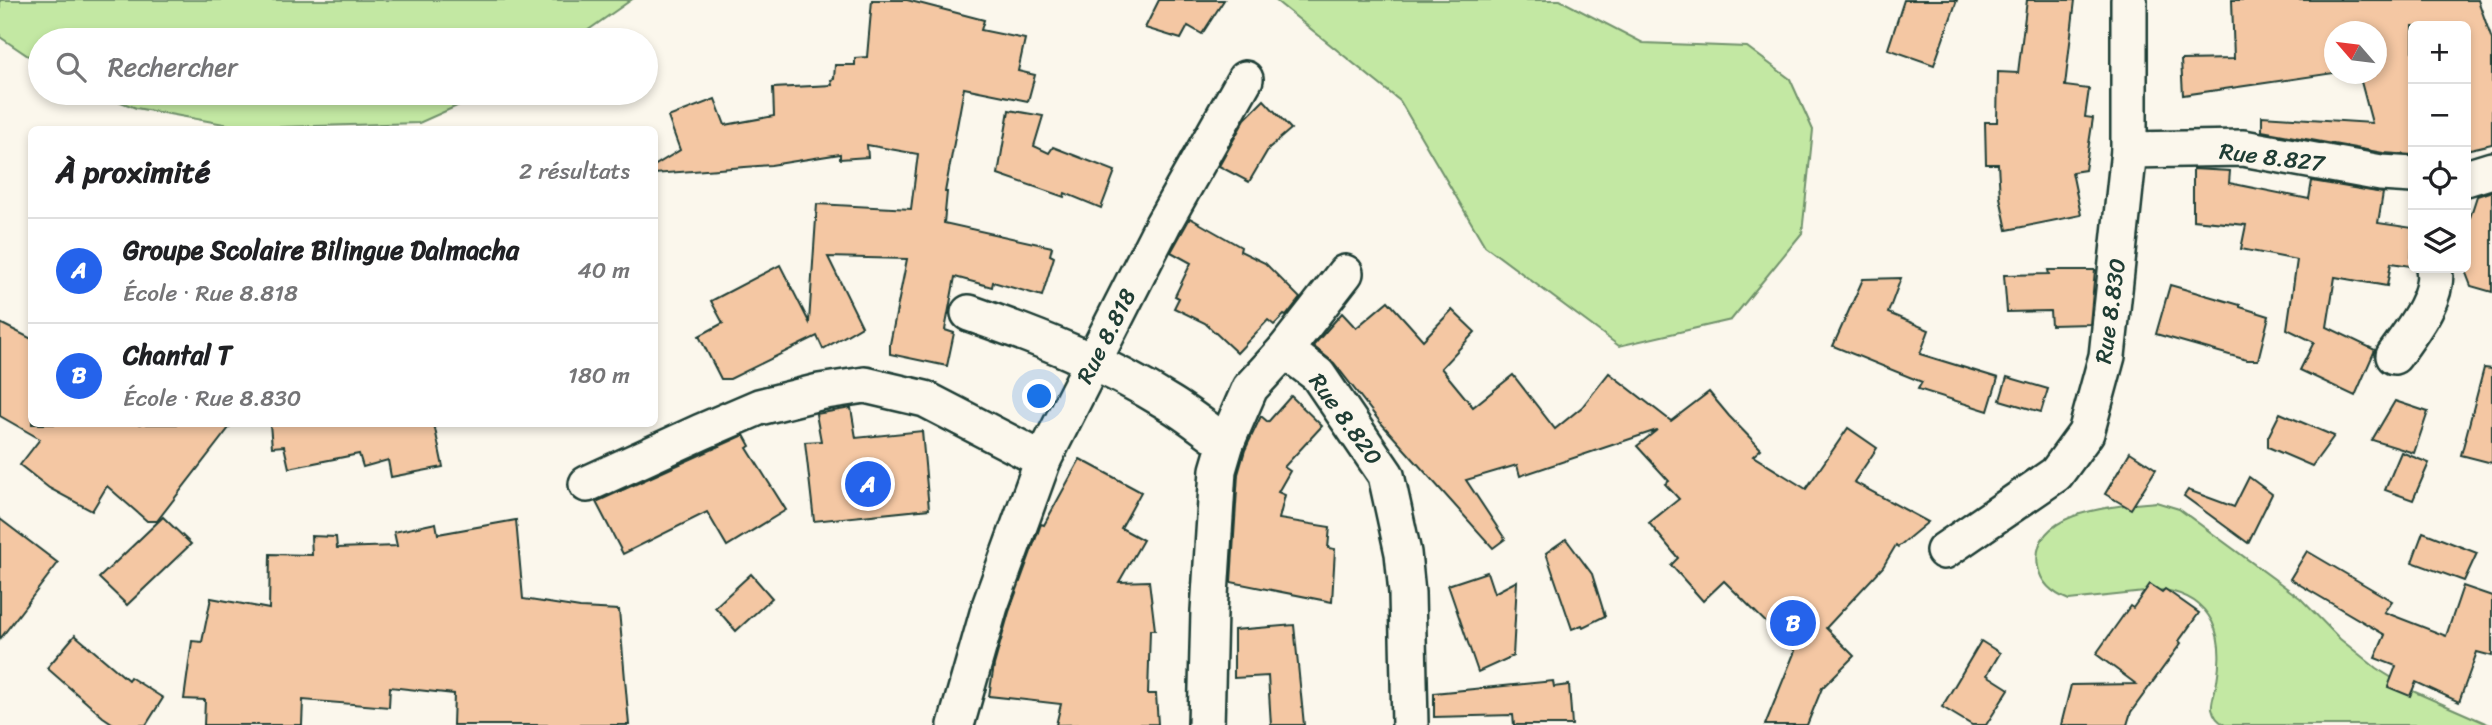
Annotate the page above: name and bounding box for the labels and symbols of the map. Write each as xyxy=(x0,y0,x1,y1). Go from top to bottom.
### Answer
north arrow xyxy=(2324,21,2387,84)
street label: Rue 8.827 xyxy=(2217,131,2328,184)
street label: Rue 8.830 xyxy=(2083,256,2138,366)
street label: Rue 8.818 xyxy=(1065,281,1148,391)
street label: Rue 8.820 xyxy=(1298,364,1394,474)
your location xyxy=(1022,379,1056,413)
pin: A xyxy=(845,458,891,510)
pin: B xyxy=(1770,597,1816,649)

